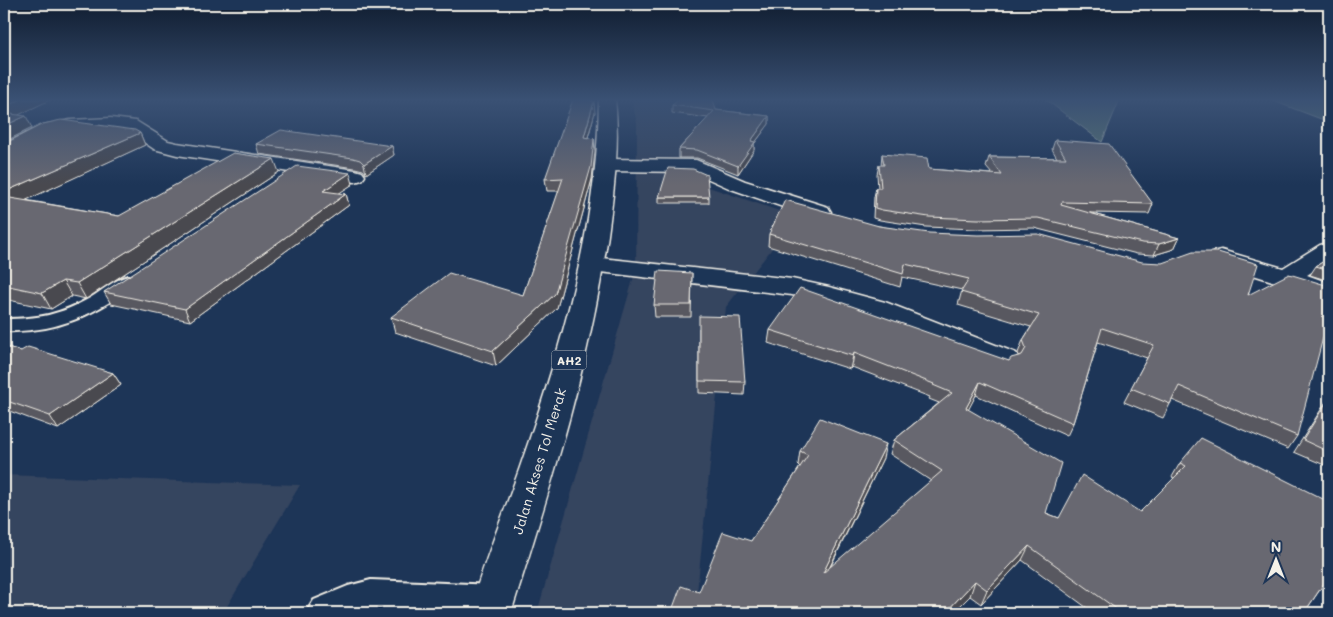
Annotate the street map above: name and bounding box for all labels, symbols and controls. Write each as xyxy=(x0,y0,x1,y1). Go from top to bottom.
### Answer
road number: AH2 xyxy=(552,350,586,370)
street label: Jalan Akses Tol Merak xyxy=(508,386,570,536)
north arrow xyxy=(1250,534,1300,584)
text: N xyxy=(1271,537,1281,556)

